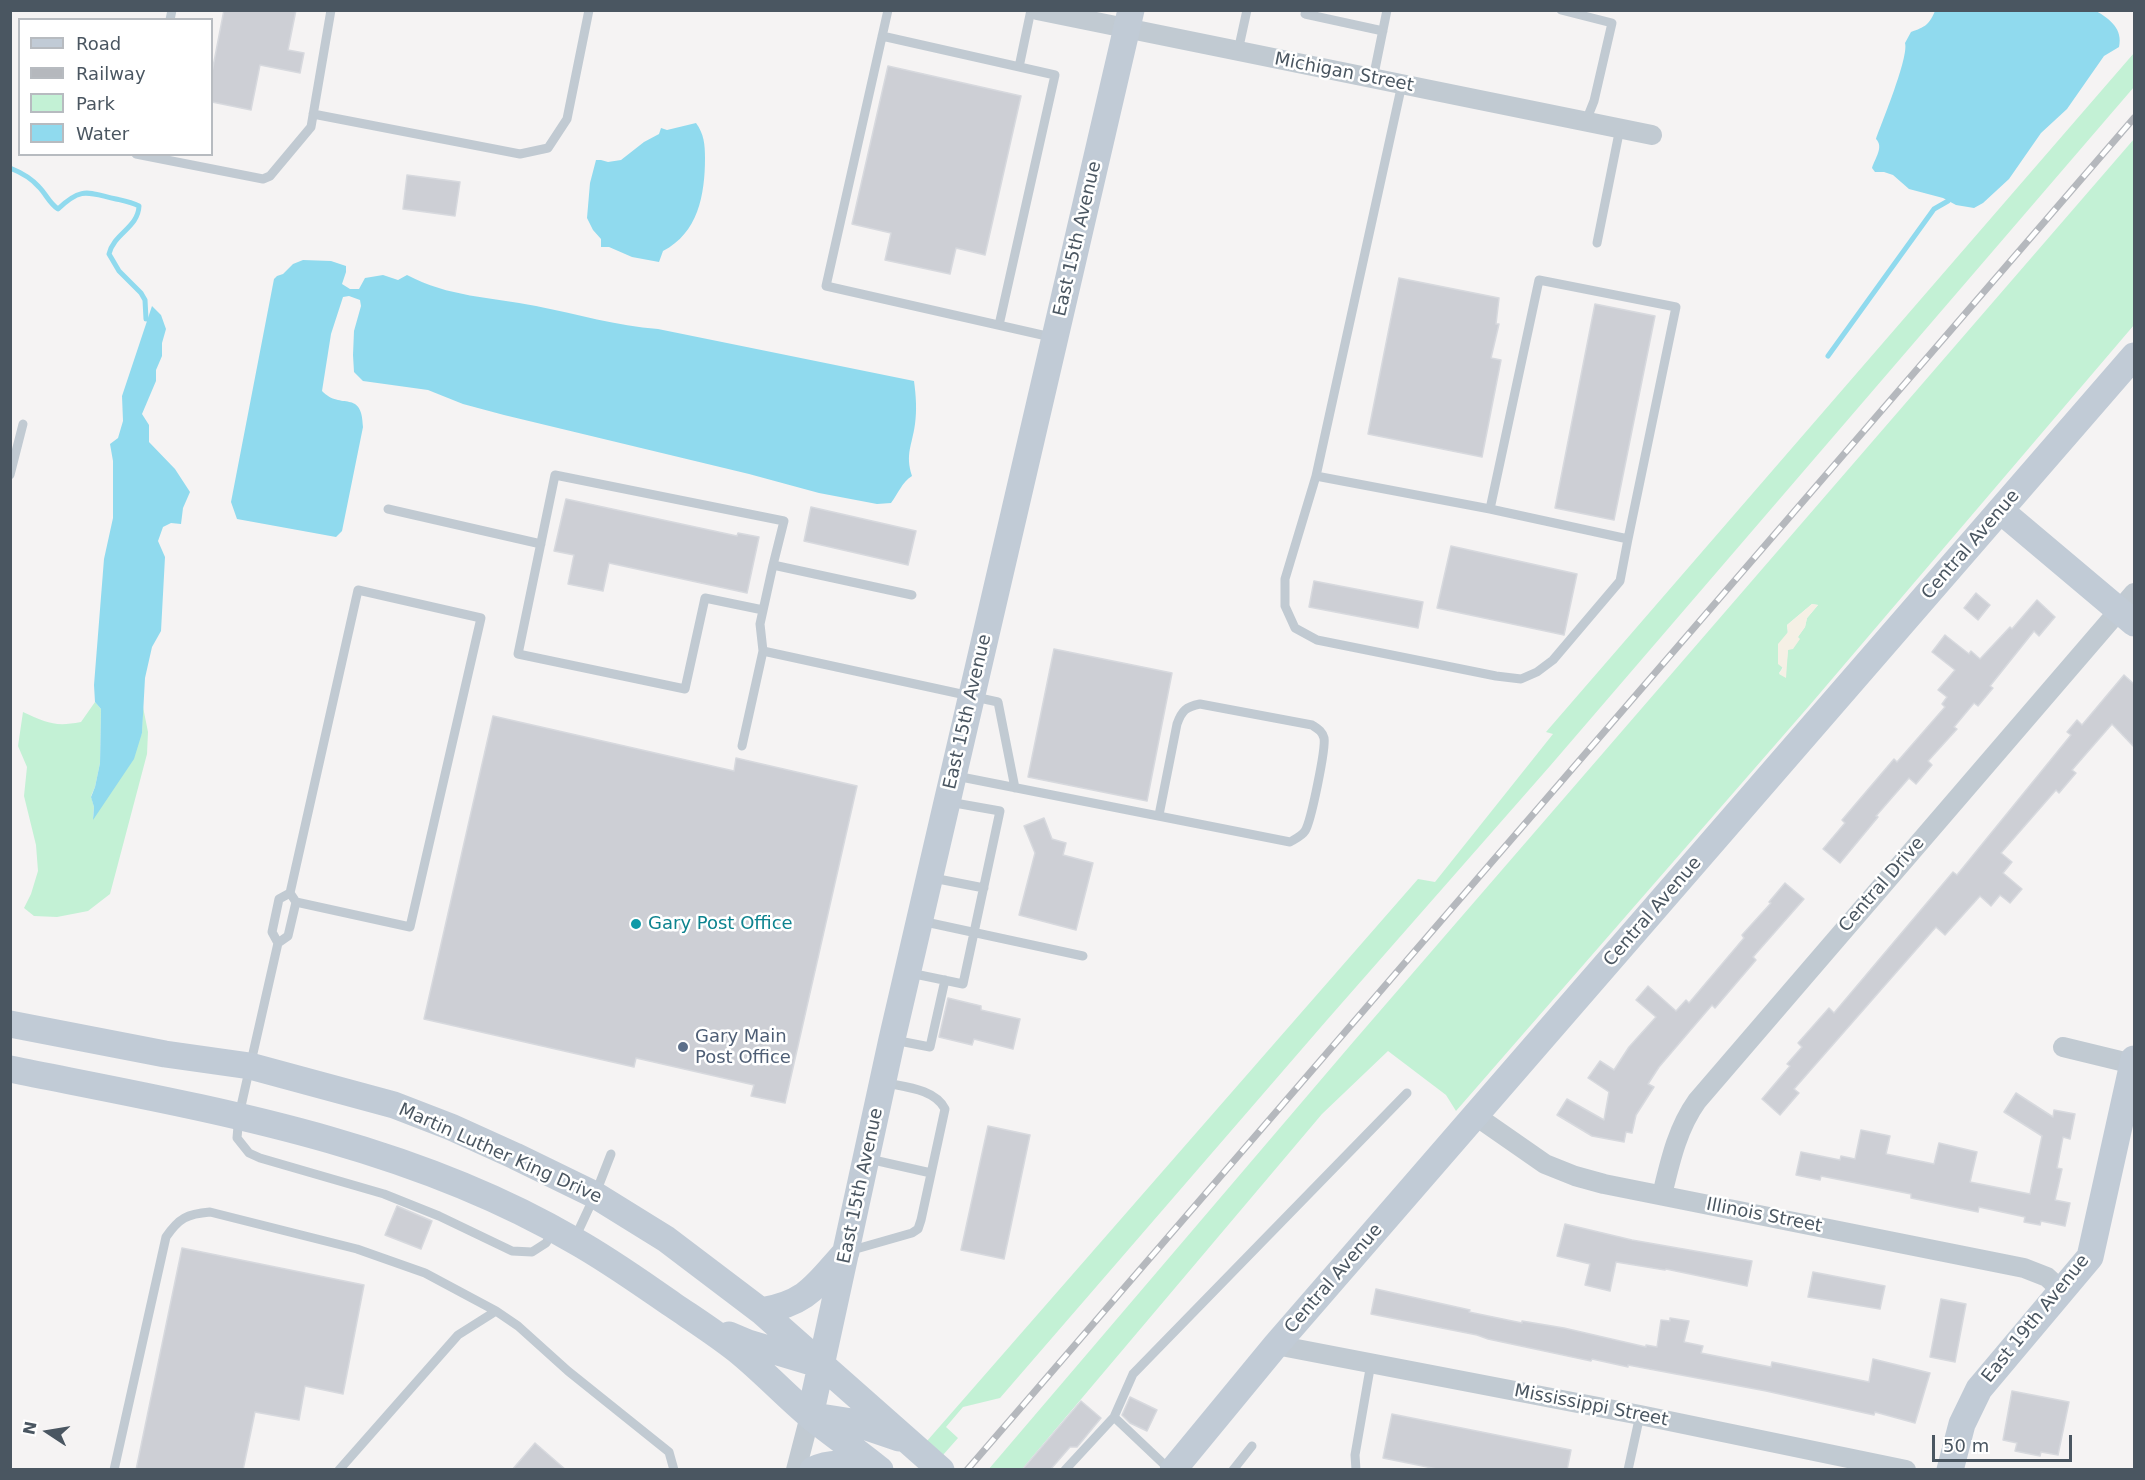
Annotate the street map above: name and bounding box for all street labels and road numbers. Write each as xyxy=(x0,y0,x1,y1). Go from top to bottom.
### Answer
street label: Michigan Street xyxy=(1273,49,1415,97)
street label: East 15th Avenue xyxy=(1050,159,1106,319)
street label: Central Avenue xyxy=(1918,486,2024,604)
street label: East 15th Avenue xyxy=(940,632,996,792)
street label: Central Drive xyxy=(1835,833,1929,937)
street label: Central Avenue xyxy=(1600,853,1706,971)
street label: Martin Luther King Drive xyxy=(395,1099,605,1209)
street label: East 15th Avenue xyxy=(834,1106,888,1266)
street label: Illinois Street xyxy=(1704,1194,1824,1238)
street label: Central Avenue xyxy=(1281,1220,1387,1338)
street label: East 19th Avenue xyxy=(1978,1251,2094,1387)
street label: Mississippi Street xyxy=(1512,1380,1670,1432)

